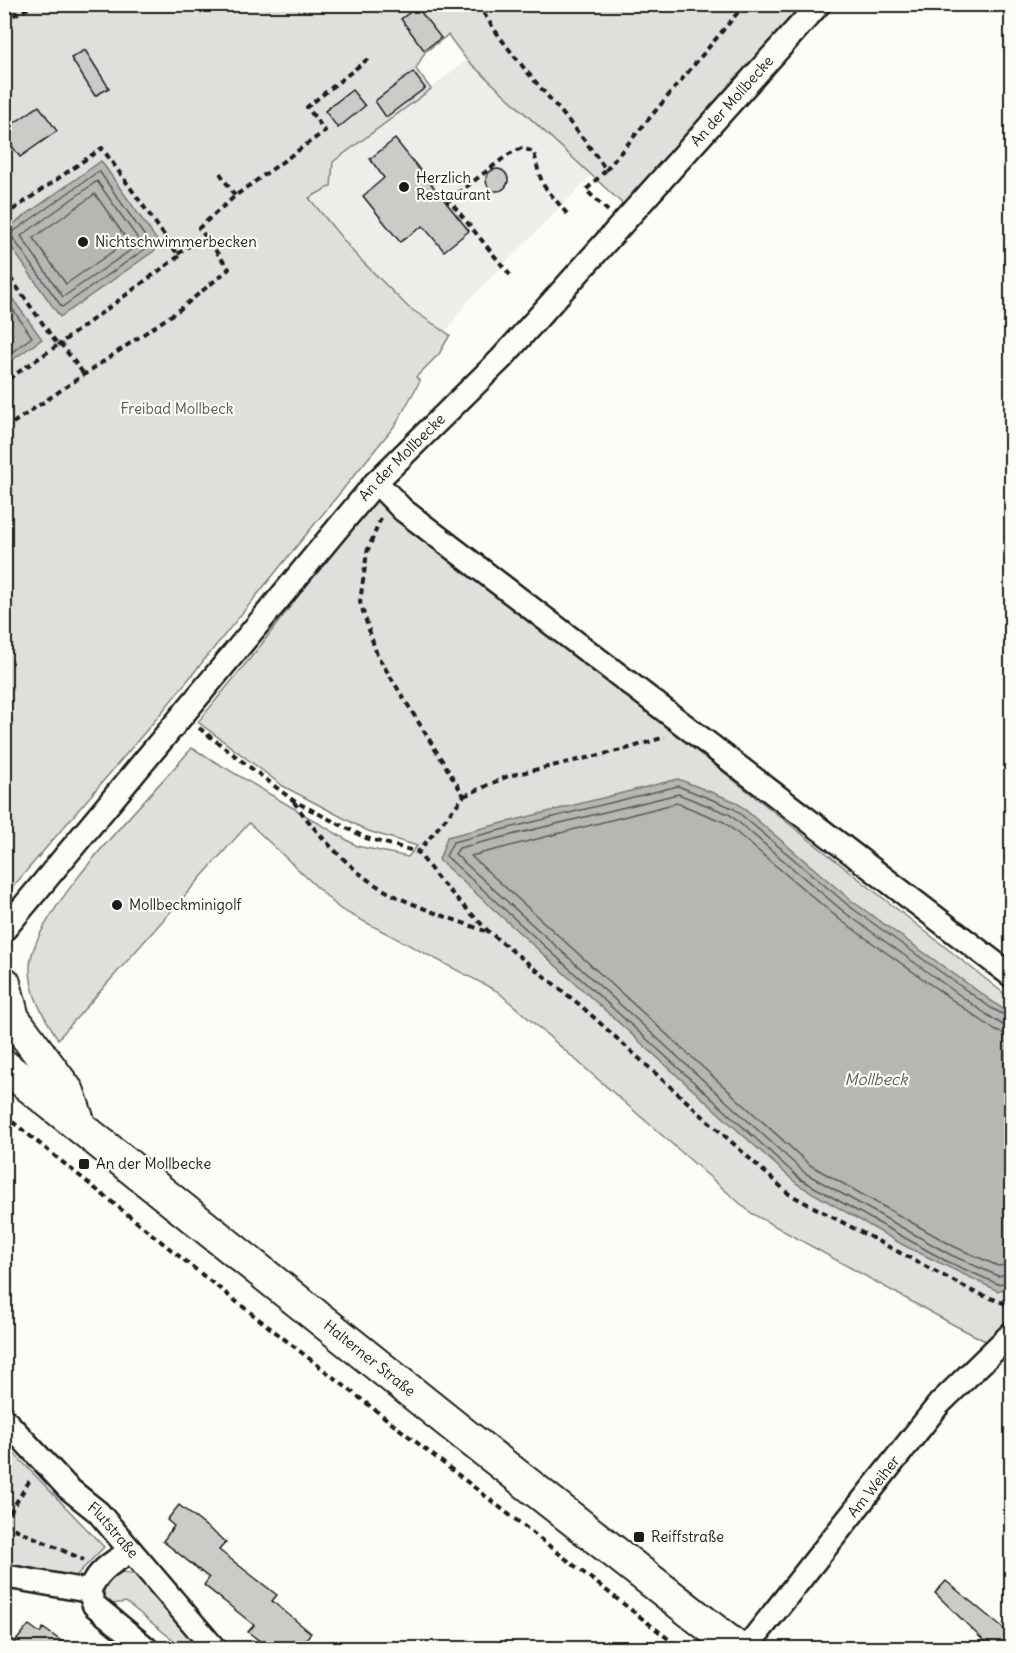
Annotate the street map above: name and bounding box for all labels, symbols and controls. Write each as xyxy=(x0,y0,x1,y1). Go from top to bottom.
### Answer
street label: An der Mollbecke xyxy=(686,51,777,150)
place label: Herzlich Restaurant xyxy=(416,168,491,204)
marker: Herzlich Restaurant xyxy=(397,180,411,194)
place label: Nichtschwimmerbecken xyxy=(95,232,257,251)
marker: Nichtschwimmerbecken xyxy=(76,235,90,249)
park label: Freibad Mollbeck xyxy=(121,399,234,418)
street label: An der Mollbecke xyxy=(354,409,449,505)
place label: Mollbeckminigolf xyxy=(129,895,243,914)
marker: Mollbeckminigolf xyxy=(110,898,124,912)
water label: Mollbeck xyxy=(845,1069,909,1089)
place label: An der Mollbecke xyxy=(96,1154,211,1173)
marker: An der Mollbecke xyxy=(77,1157,91,1171)
street label: Halterner Straße xyxy=(320,1316,419,1401)
street label: Am Weiher xyxy=(843,1451,904,1521)
street label: Flutstraße xyxy=(84,1497,143,1562)
place label: Reiffstraße xyxy=(651,1527,724,1546)
marker: Reiffstraße xyxy=(632,1530,646,1544)

